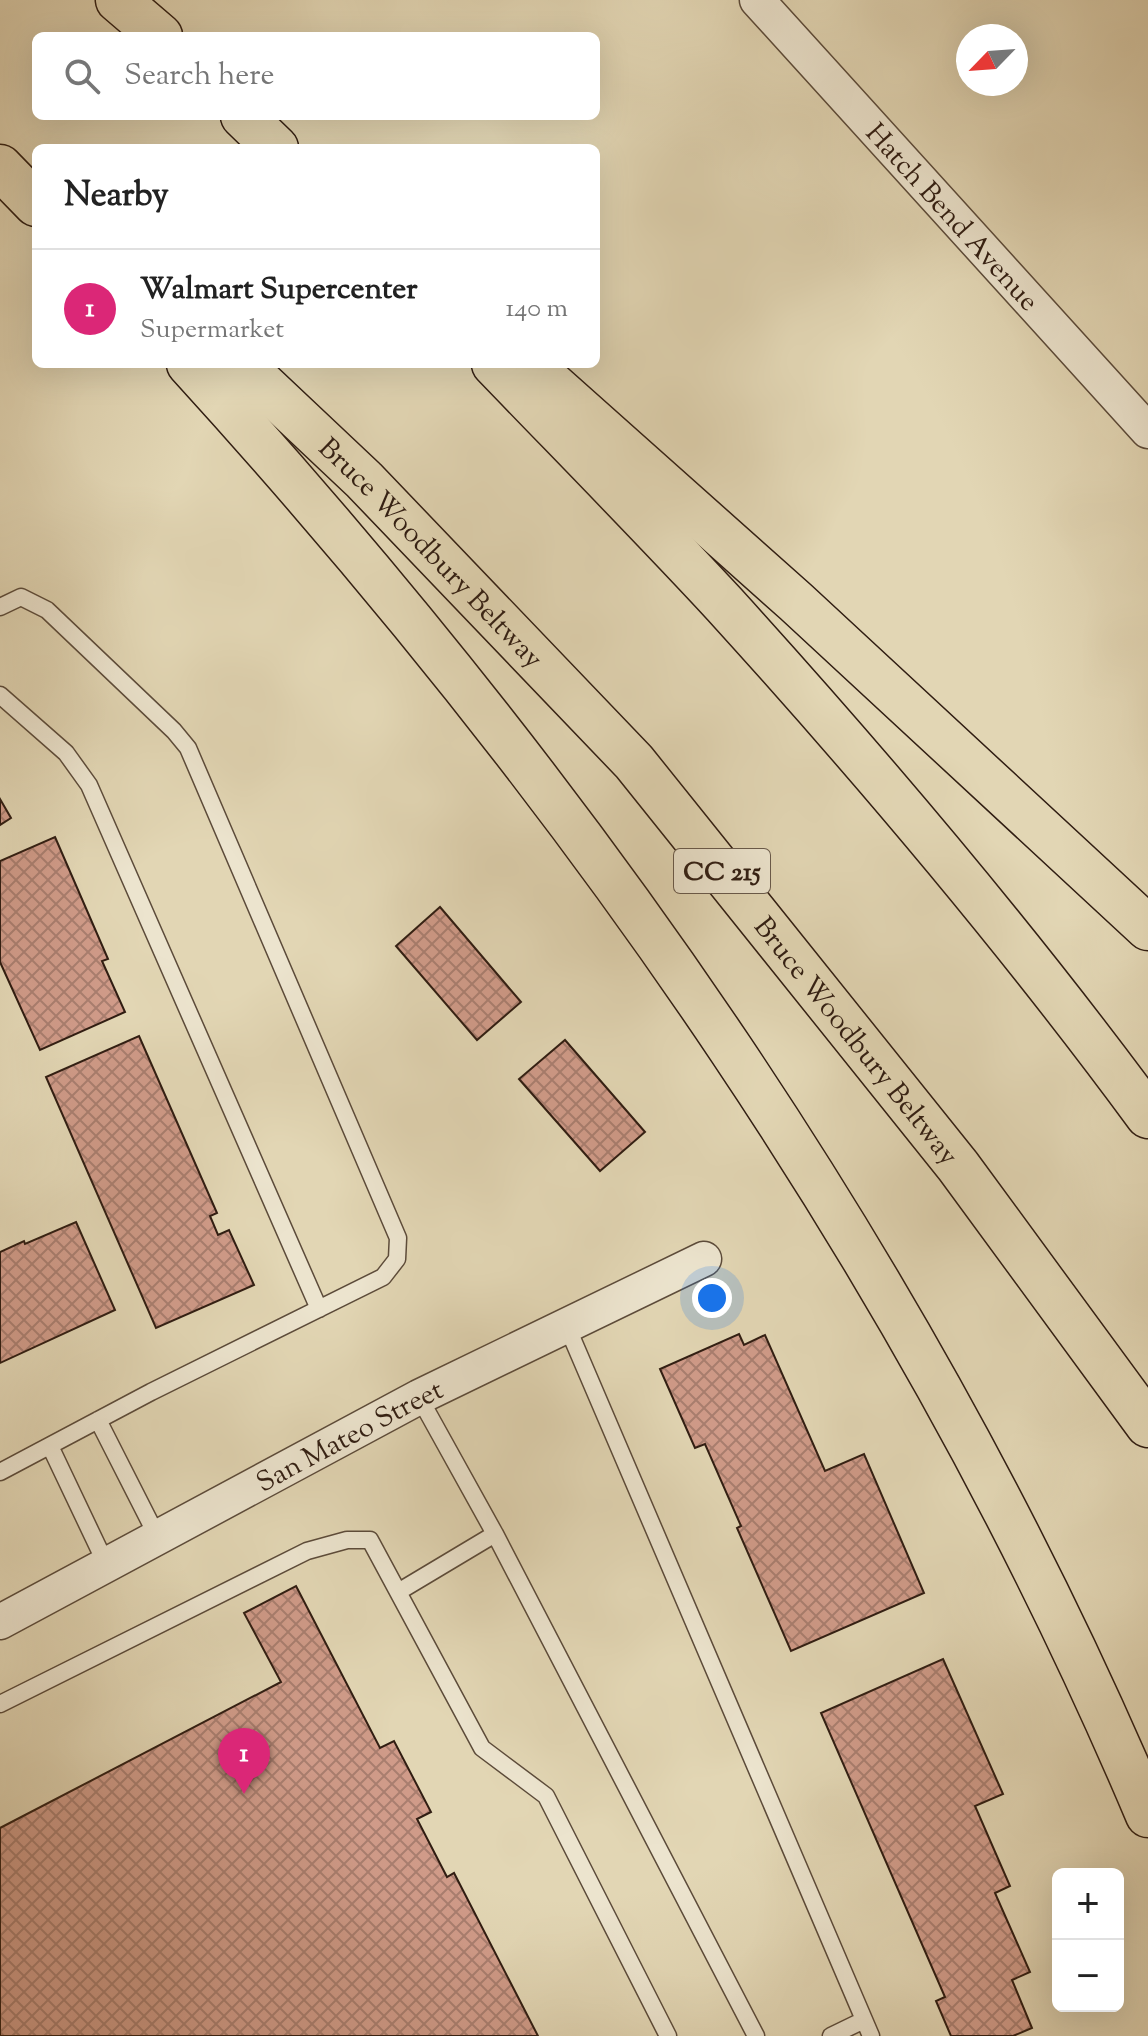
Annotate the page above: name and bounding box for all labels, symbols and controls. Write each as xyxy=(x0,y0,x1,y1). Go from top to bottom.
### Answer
north arrow xyxy=(956,24,1028,96)
search box xyxy=(32,32,600,120)
icon: search xyxy=(60,54,104,98)
text: Search here xyxy=(124,55,274,98)
street label: Hatch Bend Avenue xyxy=(855,115,1047,321)
text: Nearby xyxy=(64,172,169,221)
text: Walmart Supercenter xyxy=(140,269,417,312)
text: 1 xyxy=(86,291,94,328)
text: 140 m xyxy=(505,291,568,328)
text: Supermarket xyxy=(140,312,284,349)
street label: Bruce Woodbury Beltway xyxy=(308,430,551,679)
road number: CC 215 xyxy=(674,849,770,893)
street label: Bruce Woodbury Beltway xyxy=(743,909,967,1175)
your location xyxy=(692,1278,732,1318)
street label: San Mateo Street xyxy=(250,1371,451,1504)
pin: 1 xyxy=(218,1728,270,1794)
map controls xyxy=(1052,1868,1124,2012)
button: + xyxy=(1052,1868,1124,1940)
button: − xyxy=(1052,1940,1124,2012)

